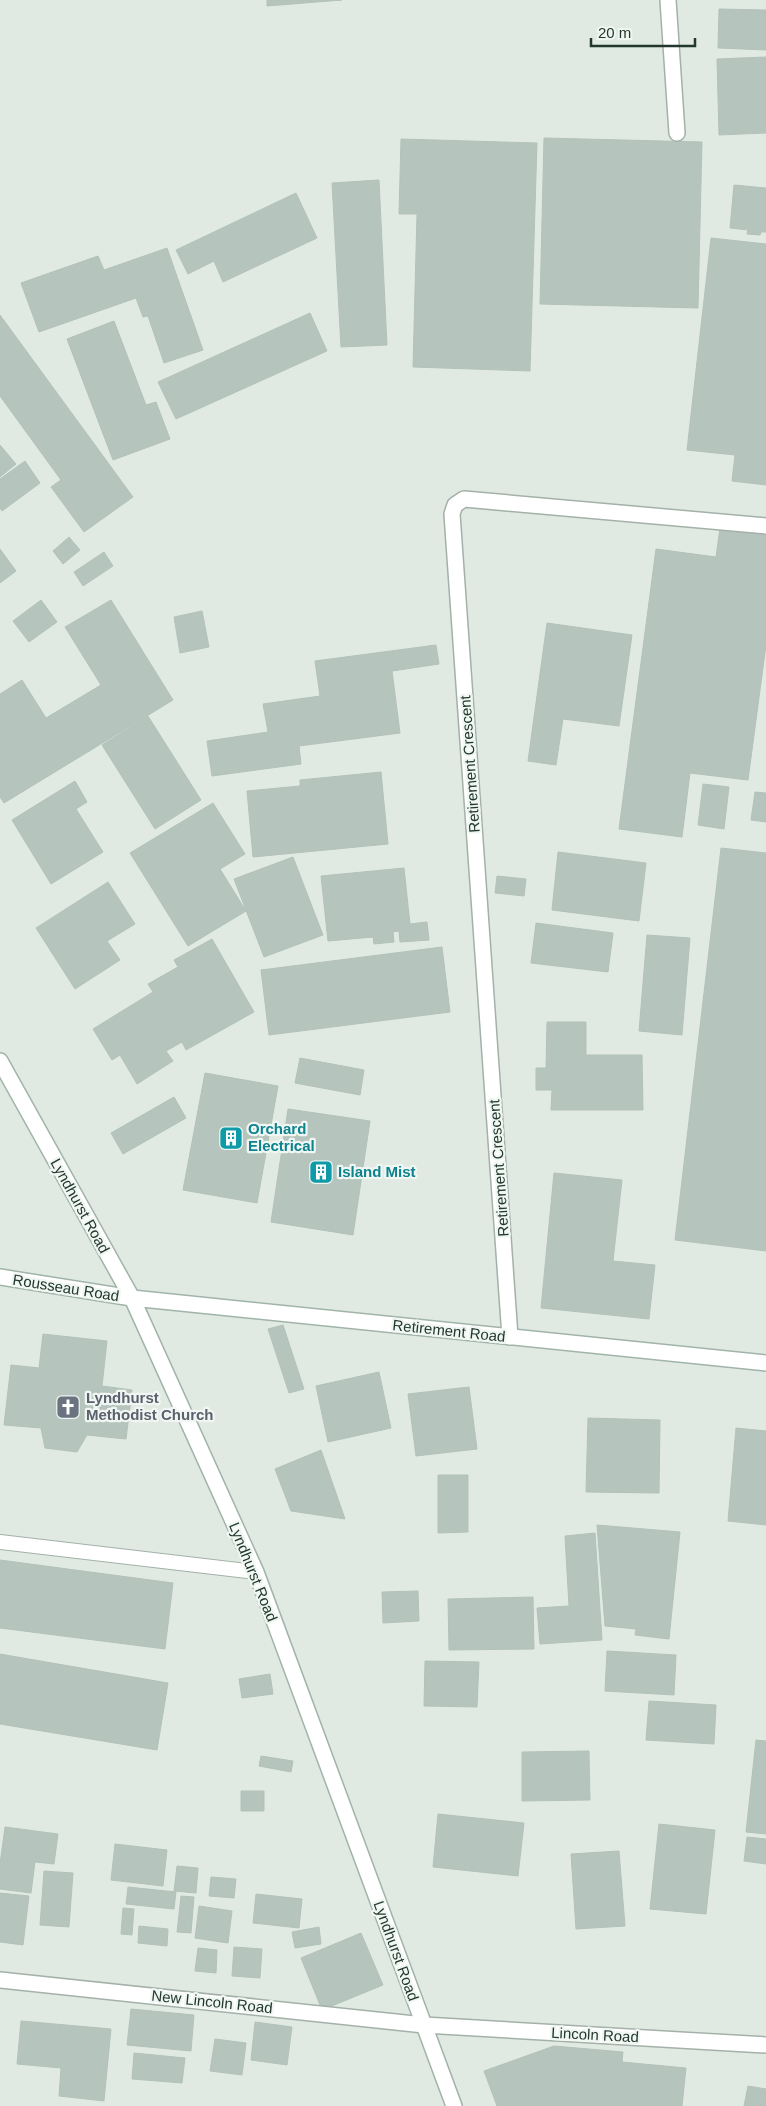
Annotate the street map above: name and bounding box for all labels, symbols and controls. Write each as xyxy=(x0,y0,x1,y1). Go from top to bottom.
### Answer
scale bar xyxy=(591,15,695,47)
text: 20 m xyxy=(598,24,631,41)
street label: Retirement Crescent xyxy=(456,694,483,833)
street label: Retirement Crescent xyxy=(485,1098,512,1237)
place label: Orchard Electrical xyxy=(248,1120,315,1154)
building icon: Orchard Electrical xyxy=(218,1125,244,1151)
street label: Lyndhurst Road xyxy=(47,1156,113,1256)
building icon: Island Mist xyxy=(308,1159,334,1185)
place label: Island Mist xyxy=(338,1163,416,1180)
street label: Rousseau Road xyxy=(12,1271,121,1304)
street label: Retirement Road xyxy=(392,1316,506,1345)
place label: Lyndhurst Methodist Church xyxy=(86,1389,214,1423)
church icon: Lyndhurst Methodist Church xyxy=(55,1394,81,1420)
street label: Lyndhurst Road xyxy=(226,1520,281,1624)
street label: Lyndhurst Road xyxy=(370,1898,422,2003)
street label: New Lincoln Road xyxy=(151,1987,273,2016)
street label: Lincoln Road xyxy=(551,2024,639,2045)

